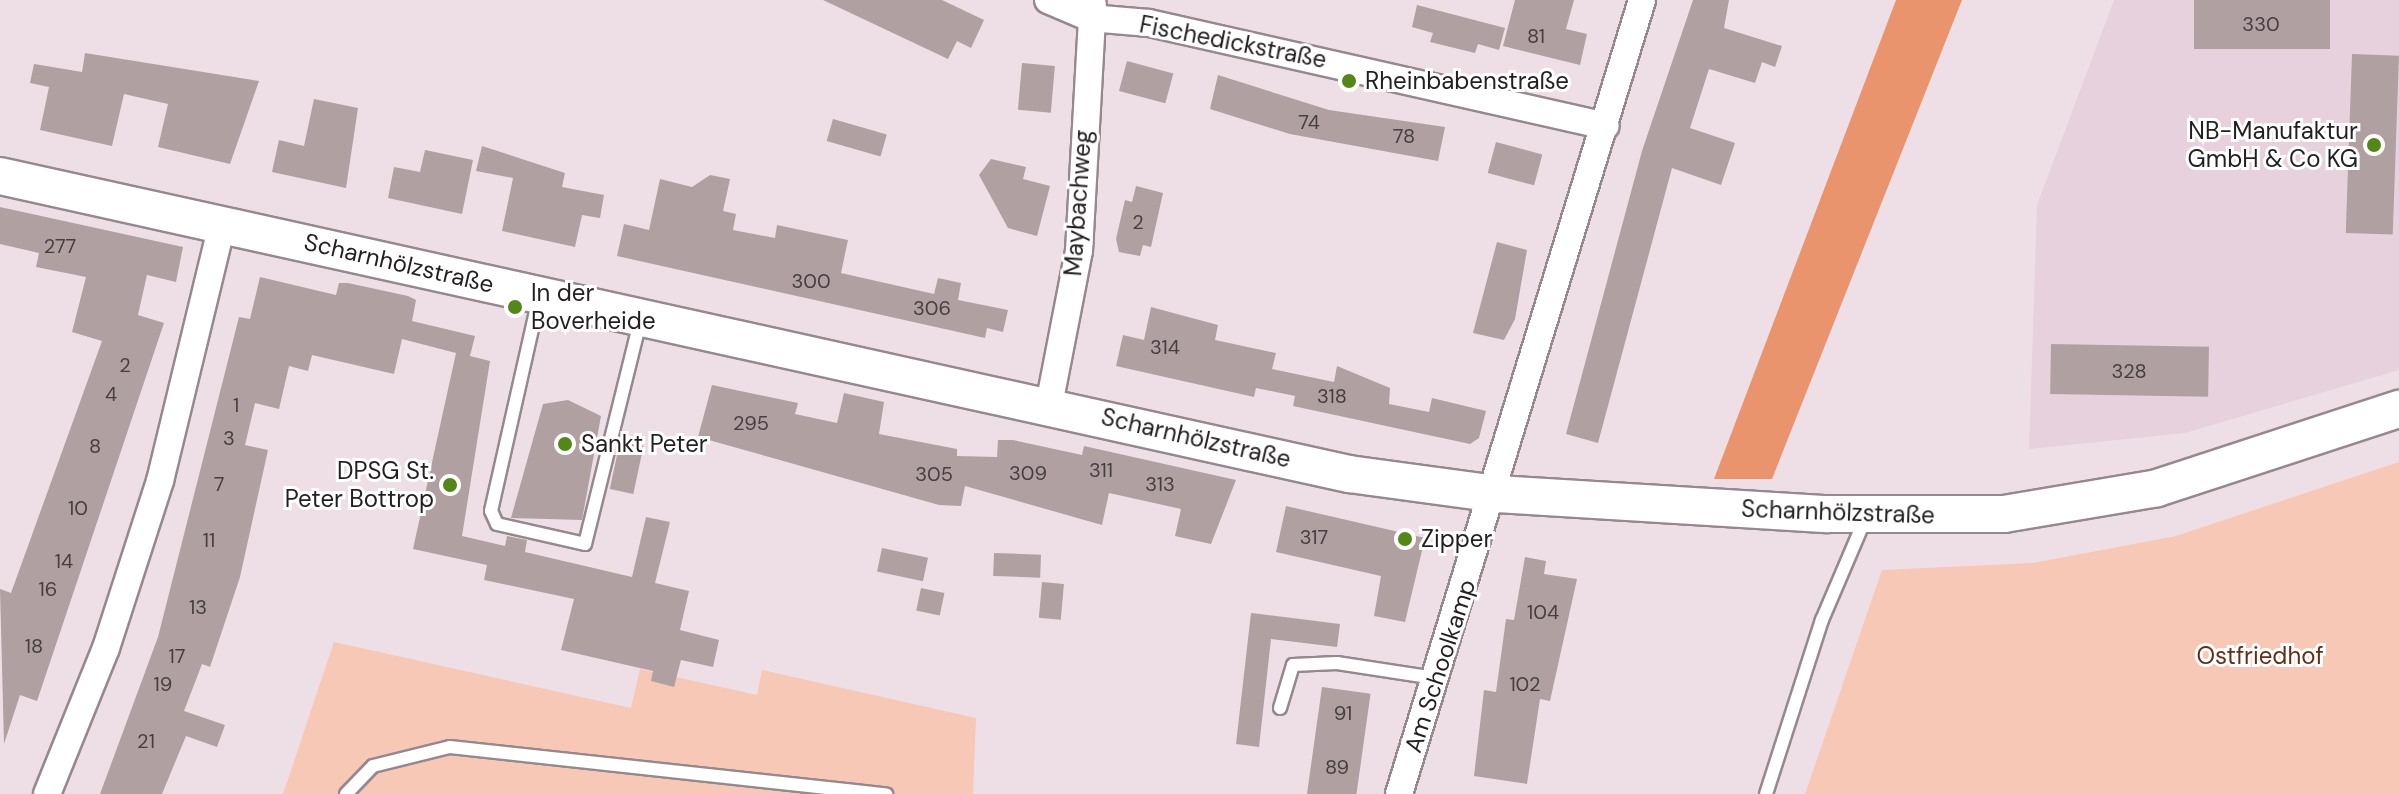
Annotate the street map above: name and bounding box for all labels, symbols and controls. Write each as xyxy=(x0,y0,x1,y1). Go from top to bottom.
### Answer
street label: Fischedickstraße xyxy=(1137,10,1329,74)
house number: 330 xyxy=(2242,12,2280,36)
house number: 81 xyxy=(1527,24,1545,48)
place label: Rheinbabenstraße xyxy=(1365,67,1569,95)
marker: Rheinbabenstraße xyxy=(1340,72,1358,90)
house number: 74 xyxy=(1298,110,1320,134)
place label: NB-Manufaktur GmbH & Co KG xyxy=(2188,117,2358,173)
house number: 78 xyxy=(1393,124,1415,148)
street label: Maybachweg xyxy=(1059,129,1097,277)
marker: NB-Manufaktur GmbH & Co KG xyxy=(2365,136,2383,154)
house number: 2 xyxy=(1132,210,1144,234)
street label: Scharnhölzstraße xyxy=(301,227,497,299)
house number: 277 xyxy=(44,234,76,258)
house number: 300 xyxy=(791,269,831,293)
place label: In der Boverheide xyxy=(531,279,656,335)
house number: 306 xyxy=(913,296,951,320)
marker: In der Boverheide xyxy=(506,298,524,316)
house number: 314 xyxy=(1150,335,1180,359)
house number: 2 xyxy=(119,353,131,377)
house number: 328 xyxy=(2111,359,2147,383)
house number: 4 xyxy=(105,382,117,406)
house number: 318 xyxy=(1317,384,1347,408)
house number: 1 xyxy=(233,393,239,417)
street label: Scharnhölzstraße xyxy=(1098,402,1294,474)
house number: 295 xyxy=(733,411,769,435)
house number: 3 xyxy=(223,426,235,450)
place label: Sankt Peter xyxy=(581,430,708,458)
house number: 8 xyxy=(89,434,101,458)
marker: Sankt Peter xyxy=(556,435,574,453)
place label: DPSG St. Peter Bottrop xyxy=(285,457,434,513)
house number: 311 xyxy=(1089,458,1113,482)
house number: 309 xyxy=(1009,461,1047,485)
house number: 305 xyxy=(915,462,953,486)
house number: 7 xyxy=(214,472,224,496)
house number: 313 xyxy=(1145,472,1175,496)
marker: DPSG St. Peter Bottrop xyxy=(441,476,459,494)
street label: Scharnhölzstraße xyxy=(1741,494,1935,530)
house number: 10 xyxy=(68,496,88,520)
house number: 317 xyxy=(1300,525,1328,549)
place label: Zipper xyxy=(1421,525,1492,553)
house number: 11 xyxy=(203,528,215,552)
marker: Zipper xyxy=(1396,530,1414,548)
house number: 14 xyxy=(55,549,73,573)
street label: Am Schoolkamp xyxy=(1398,576,1482,756)
house number: 16 xyxy=(39,577,57,601)
house number: 13 xyxy=(189,595,207,619)
house number: 104 xyxy=(1527,600,1559,624)
house number: 18 xyxy=(25,634,43,658)
park label: Ostfriedhof xyxy=(2196,642,2324,670)
house number: 17 xyxy=(169,644,185,668)
house number: 19 xyxy=(154,672,172,696)
house number: 102 xyxy=(1509,672,1541,696)
house number: 91 xyxy=(1334,701,1352,725)
house number: 21 xyxy=(137,729,155,753)
house number: 89 xyxy=(1325,755,1349,779)

